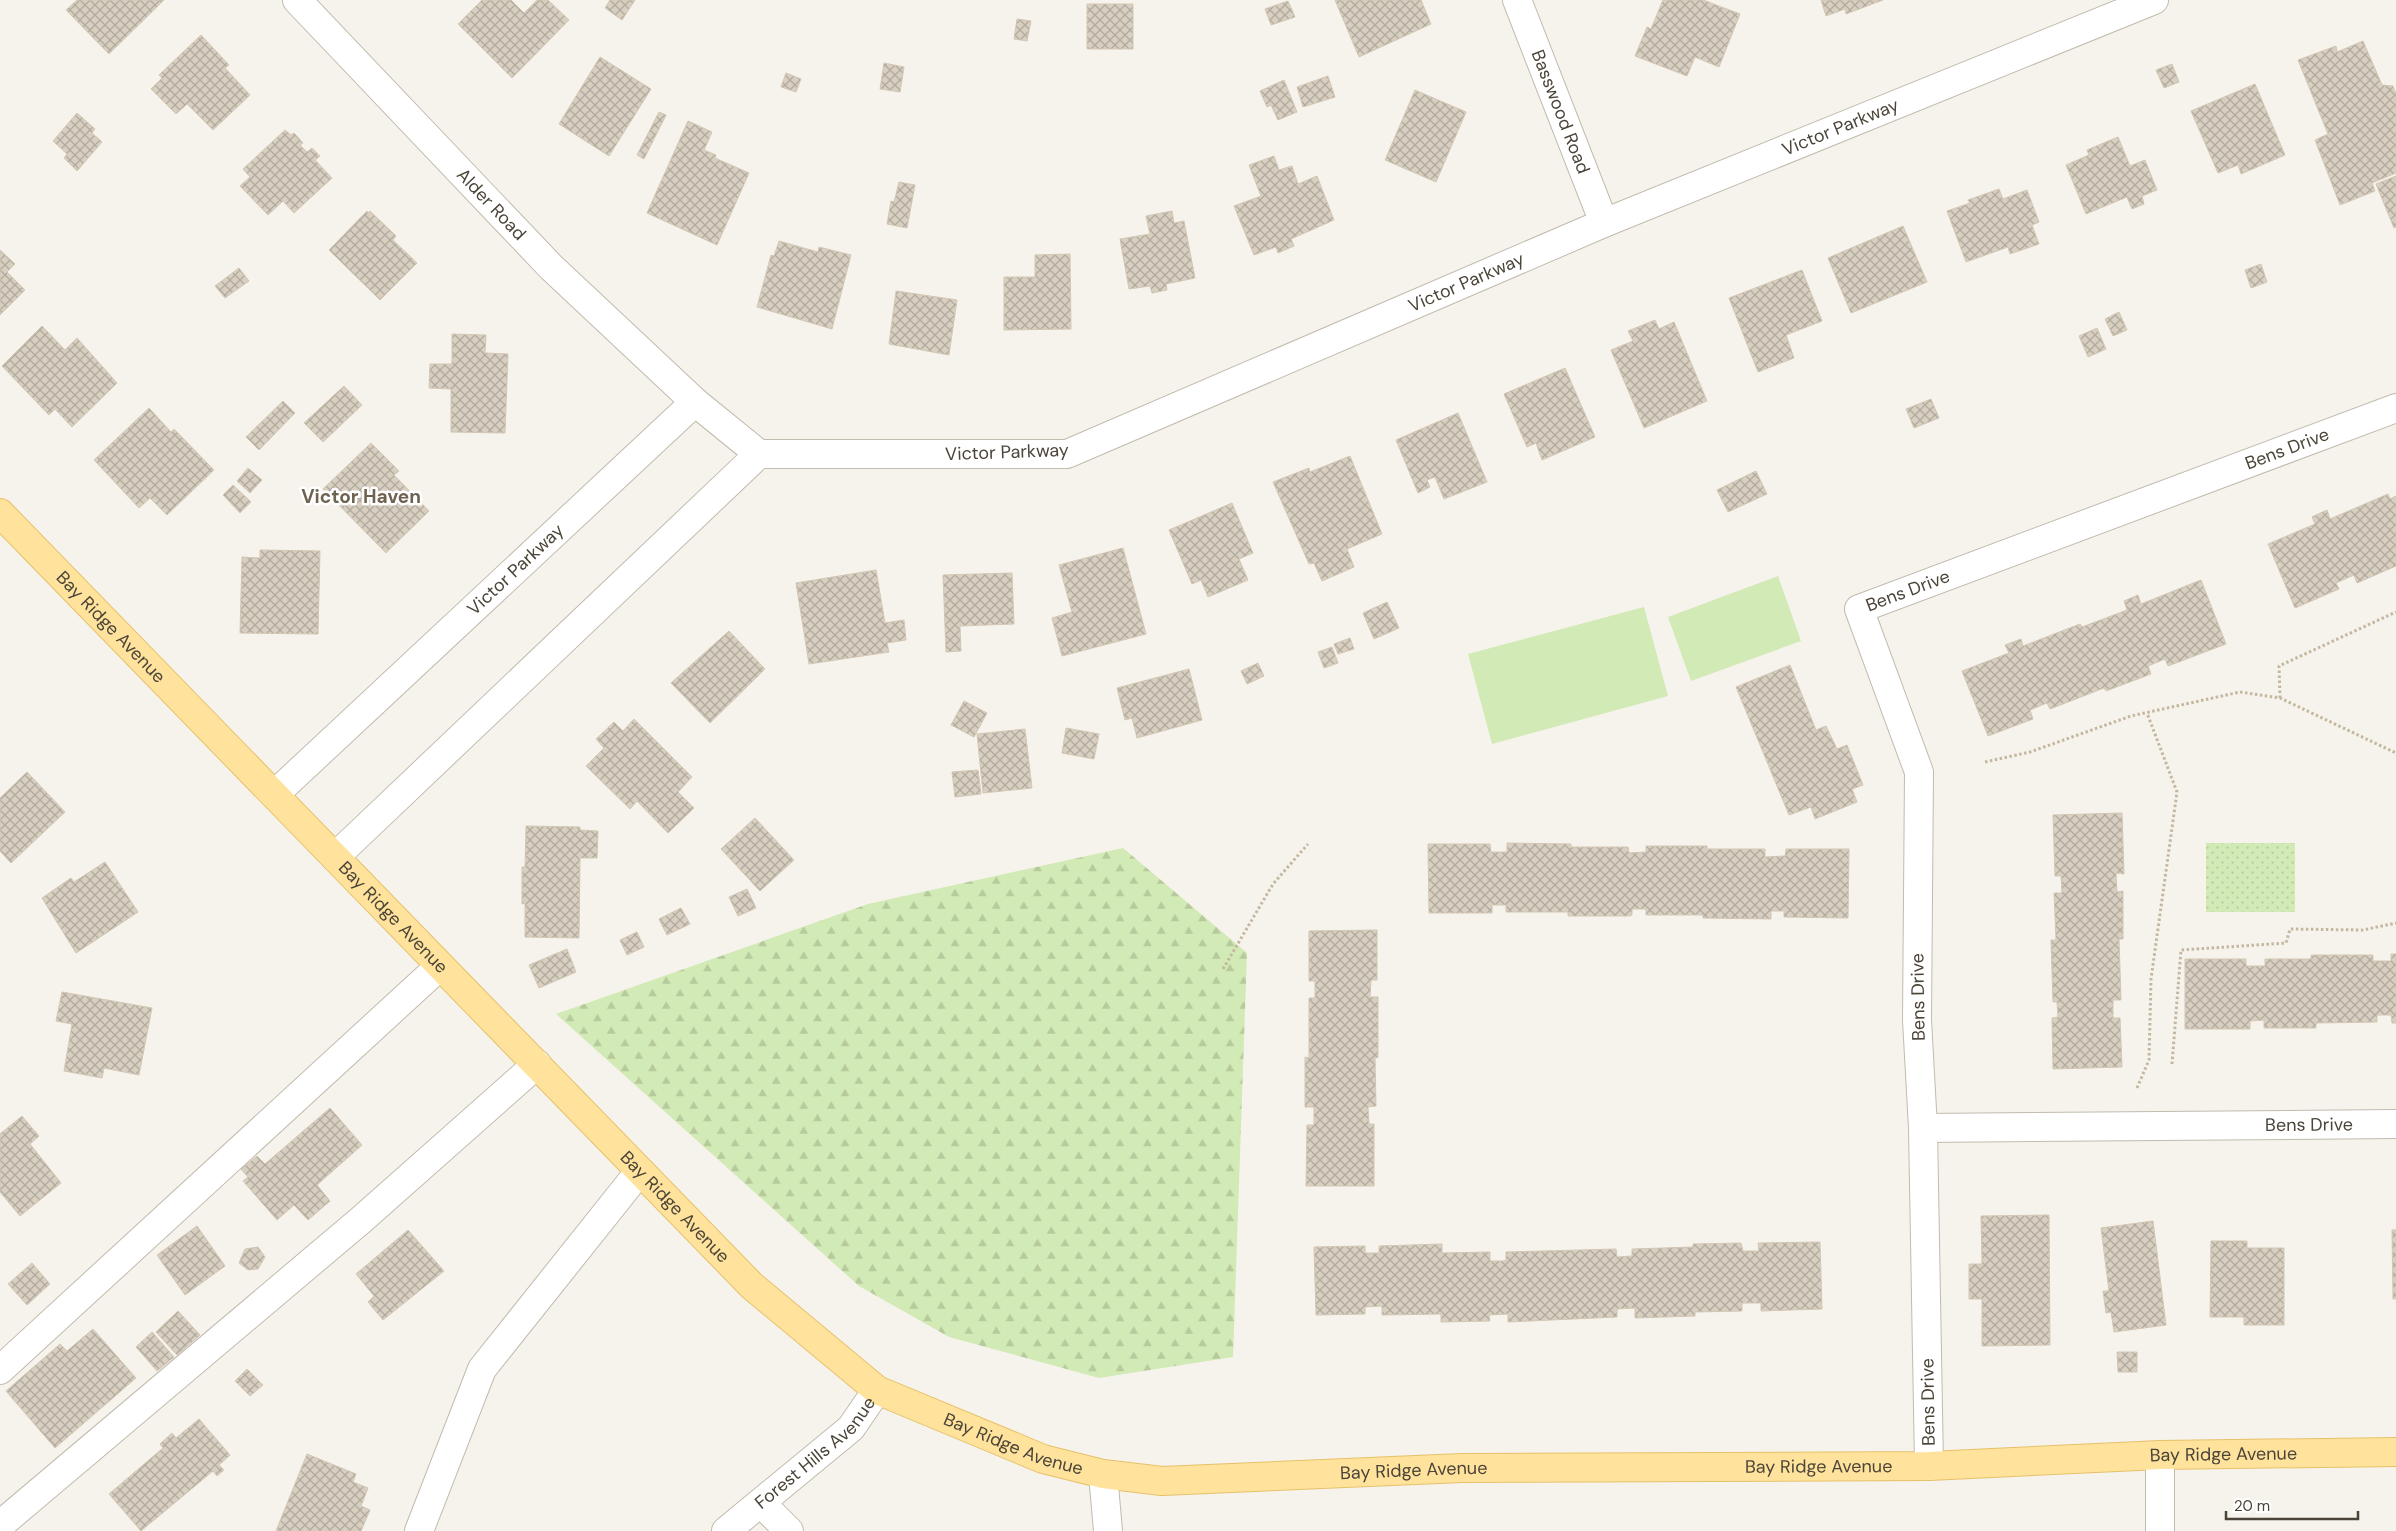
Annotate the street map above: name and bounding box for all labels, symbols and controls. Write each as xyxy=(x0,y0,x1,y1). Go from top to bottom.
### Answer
street label: Basswood Road xyxy=(1526,46,1596,177)
street label: Victor Parkway xyxy=(1778,93,1902,162)
street label: Alder Road xyxy=(451,163,531,246)
street label: Victor Parkway xyxy=(1405,247,1528,318)
street label: Bens Drive xyxy=(2242,422,2332,475)
street label: Victor Parkway xyxy=(945,438,1069,466)
district label: Victor Haven xyxy=(301,484,421,509)
street label: Victor Parkway xyxy=(462,518,569,621)
street label: Bens Drive xyxy=(1862,564,1953,617)
street label: Bay Ridge Avenue xyxy=(51,566,171,688)
street label: Bay Ridge Avenue xyxy=(333,856,453,978)
street label: Bens Drive xyxy=(1905,953,1931,1041)
street label: Bens Drive xyxy=(2265,1112,2353,1137)
street label: Bay Ridge Avenue xyxy=(615,1146,735,1268)
street label: Bens Drive xyxy=(1915,1358,1941,1446)
street label: Forest Hills Avenue xyxy=(750,1392,881,1514)
street label: Bay Ridge Avenue xyxy=(940,1407,1086,1481)
street label: Bay Ridge Avenue xyxy=(2149,1441,2297,1467)
street label: Bay Ridge Avenue xyxy=(1745,1454,1892,1479)
street label: Bay Ridge Avenue xyxy=(1339,1456,1487,1485)
scale bar xyxy=(2226,1488,2358,1520)
text: 20 m xyxy=(2234,1496,2270,1516)

